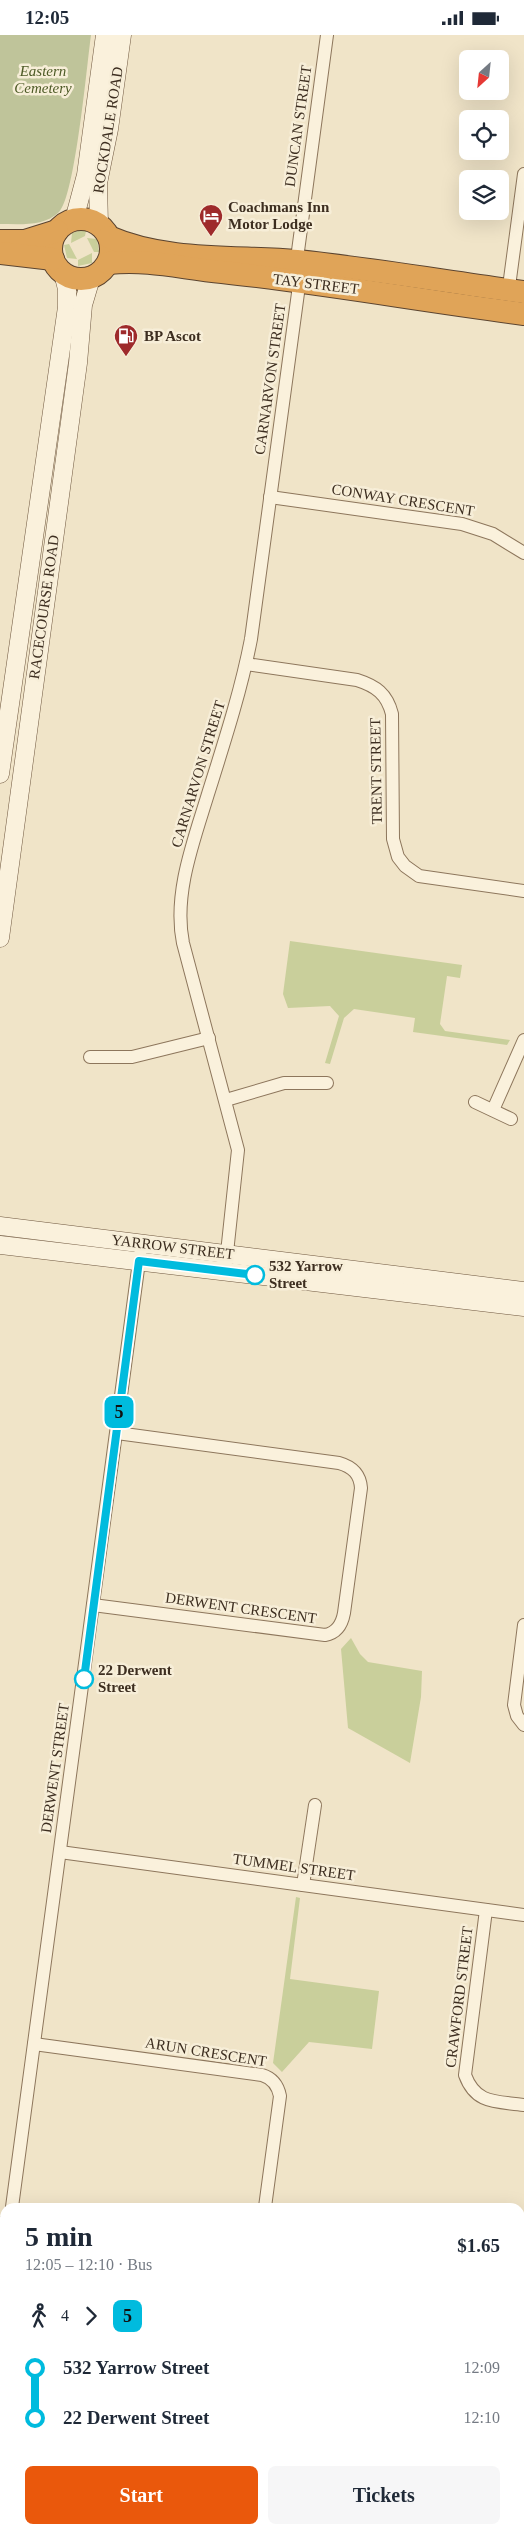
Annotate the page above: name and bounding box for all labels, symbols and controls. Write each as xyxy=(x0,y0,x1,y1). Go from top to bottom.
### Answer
text: 12:05 xyxy=(25,7,69,28)
north arrow xyxy=(459,50,509,100)
map controls xyxy=(459,50,509,220)
park label: Eastern Cemetery xyxy=(14,63,72,96)
street label: DUNCAN STREET xyxy=(282,64,314,188)
street label: ROCKDALE ROAD xyxy=(90,65,126,194)
button: locate xyxy=(459,110,509,160)
button: layers xyxy=(459,170,509,220)
place label: Coachmans Inn Motor Lodge xyxy=(228,199,330,232)
hotel icon: Coachmans Inn Motor Lodge xyxy=(198,203,224,237)
street label: TAY STREET xyxy=(272,271,360,297)
street label: CARNARVON STREET xyxy=(251,302,289,456)
fuel station icon: BP Ascot xyxy=(113,323,139,357)
place label: BP Ascot xyxy=(144,328,201,344)
street label: CONWAY CRESCENT xyxy=(330,481,476,519)
street label: RACECOURSE ROAD xyxy=(26,534,62,680)
street label: CARNARVON STREET xyxy=(168,699,228,849)
street label: TRENT STREET xyxy=(367,717,385,825)
street label: YARROW STREET xyxy=(111,1232,235,1262)
place label: 532 Yarrow Street xyxy=(269,1258,343,1291)
marker: 532 Yarrow Street xyxy=(245,1265,265,1285)
line badge: 5 xyxy=(103,1396,135,1428)
text: 5 xyxy=(115,1402,124,1422)
street label: DERWENT CRESCENT xyxy=(164,1589,318,1627)
place label: 22 Derwent Street xyxy=(98,1662,172,1695)
marker: 22 Derwent Street xyxy=(74,1669,94,1689)
street label: DERWENT STREET xyxy=(38,1702,72,1834)
street label: TUMMEL STREET xyxy=(232,1851,356,1883)
street label: CRAWFORD STREET xyxy=(442,1925,476,2069)
street label: ARUN CRESCENT xyxy=(144,2034,268,2070)
text: 5 min xyxy=(25,2221,93,2252)
text: $1.65 xyxy=(457,2235,500,2256)
text: 12:05 – 12:10 · Bus xyxy=(25,2256,152,2273)
icon: walk xyxy=(25,2302,53,2330)
icon: forward xyxy=(77,2302,105,2330)
text: 5 xyxy=(123,2306,132,2326)
text: 4 xyxy=(61,2307,69,2324)
text: 532 Yarrow Street xyxy=(63,2357,209,2378)
text: 12:09 xyxy=(464,2359,500,2376)
text: 22 Derwent Street xyxy=(63,2407,209,2428)
text: 12:10 xyxy=(464,2409,500,2426)
button: Start xyxy=(25,2466,258,2524)
button: Tickets xyxy=(268,2466,500,2524)

